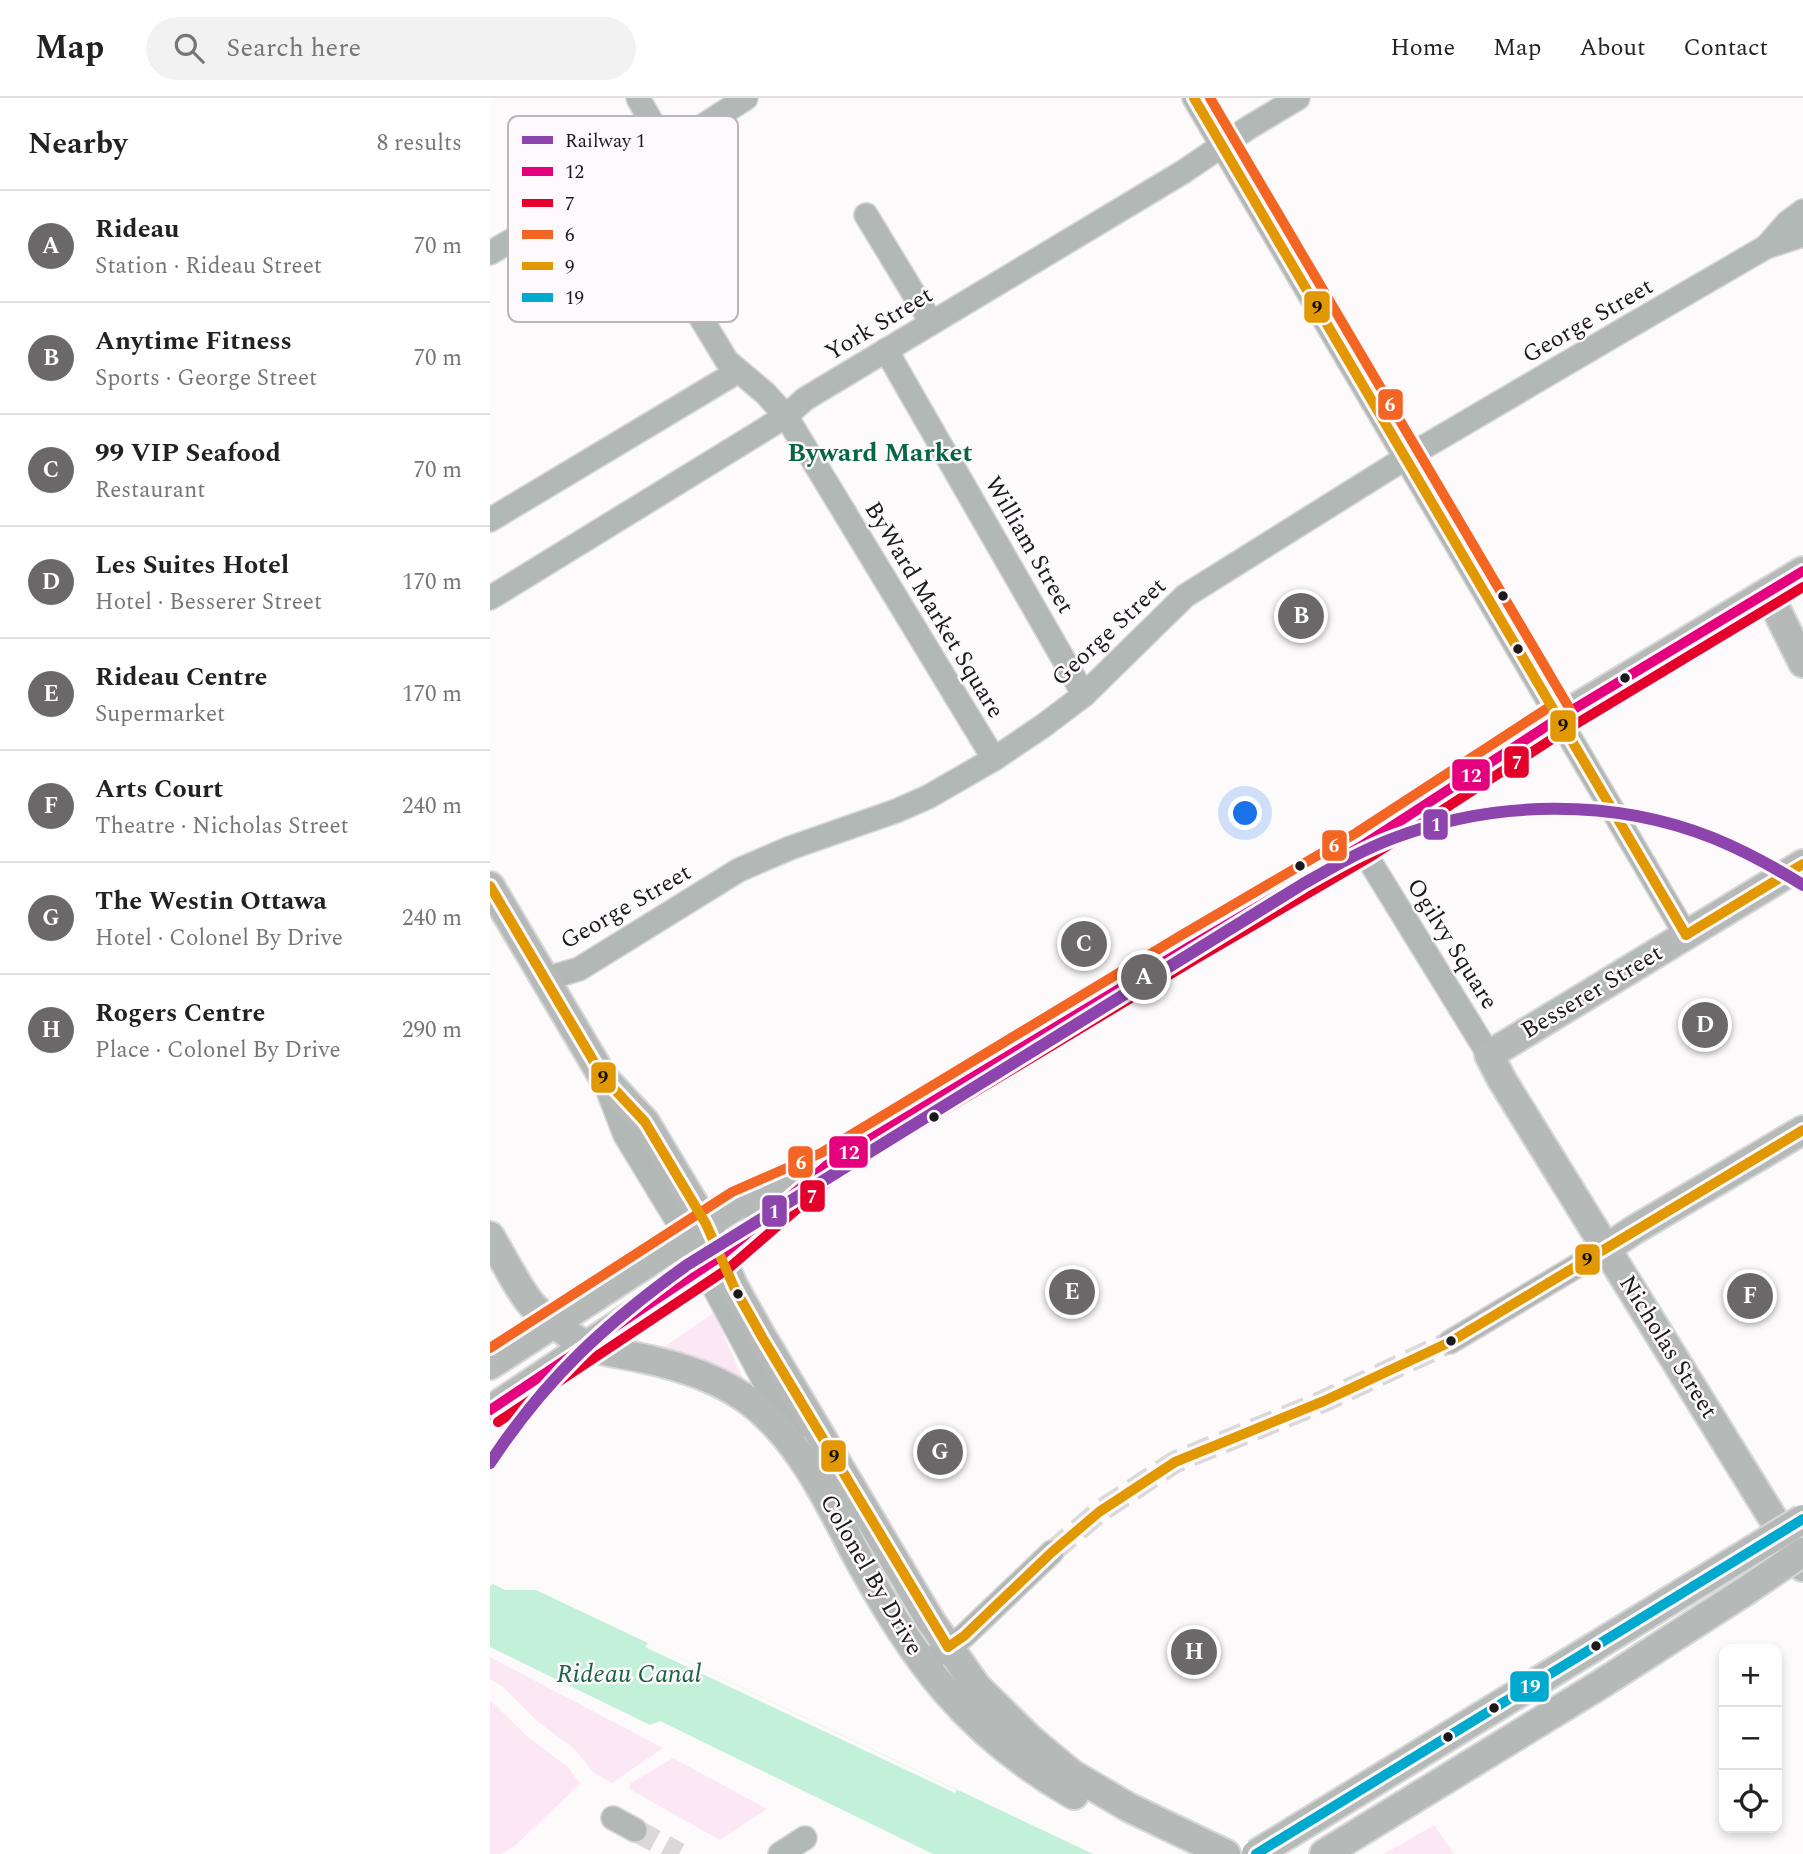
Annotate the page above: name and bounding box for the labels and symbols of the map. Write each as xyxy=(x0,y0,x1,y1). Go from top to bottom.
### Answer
legend xyxy=(508,116,738,322)
text: Railway 1 xyxy=(565,127,645,156)
text: 12 xyxy=(565,158,584,187)
text: 7 xyxy=(565,190,575,219)
text: 6 xyxy=(565,221,575,250)
text: 9 xyxy=(565,253,575,282)
street label: George Street xyxy=(1516,269,1660,373)
street label: York Street xyxy=(818,278,940,370)
text: 19 xyxy=(565,284,584,313)
line badge: 9 xyxy=(1303,290,1331,324)
text: 9 xyxy=(1312,294,1323,323)
line badge: 6 xyxy=(1377,388,1404,421)
text: 6 xyxy=(1385,391,1396,420)
district label: Byward Market xyxy=(787,433,973,473)
street label: William Street xyxy=(975,469,1083,621)
street label: ByWard Market Square xyxy=(855,495,1013,725)
street label: George Street xyxy=(1043,569,1175,695)
unlabelled marker xyxy=(1496,589,1510,603)
pin: B xyxy=(1278,590,1324,642)
unlabelled marker xyxy=(1511,642,1525,656)
unlabelled marker xyxy=(1618,671,1632,685)
line badge: 9 xyxy=(1549,709,1577,743)
text: 9 xyxy=(1558,712,1569,741)
line badge: 7 xyxy=(1503,745,1530,779)
text: 7 xyxy=(1512,749,1522,778)
line badge: 12 xyxy=(1451,758,1491,792)
text: 12 xyxy=(1460,762,1482,791)
your location xyxy=(1228,796,1262,830)
line badge: 1 xyxy=(1422,808,1449,841)
text: 1 xyxy=(1431,811,1441,840)
line badge: 6 xyxy=(1321,829,1348,862)
text: 6 xyxy=(1329,832,1340,861)
street label: George Street xyxy=(554,855,698,959)
unlabelled marker xyxy=(1293,859,1307,873)
street label: Ogilvy Square xyxy=(1397,871,1507,1017)
pin: C xyxy=(1061,918,1107,970)
street label: Besserer Street xyxy=(1514,936,1670,1048)
pin: A xyxy=(1121,951,1167,1003)
pin: D xyxy=(1682,999,1728,1051)
line badge: 9 xyxy=(590,1061,617,1094)
text: 9 xyxy=(598,1064,609,1093)
unlabelled marker xyxy=(927,1110,941,1124)
line badge: 12 xyxy=(828,1135,869,1169)
text: 12 xyxy=(838,1139,860,1168)
line badge: 6 xyxy=(787,1145,814,1179)
text: 6 xyxy=(796,1149,807,1178)
line badge: 7 xyxy=(799,1179,826,1213)
text: 7 xyxy=(807,1183,817,1212)
line badge: 1 xyxy=(761,1194,788,1228)
text: 1 xyxy=(769,1198,779,1227)
line badge: 9 xyxy=(1574,1243,1601,1276)
text: 9 xyxy=(1582,1246,1593,1275)
pin: E xyxy=(1049,1266,1095,1318)
street label: Nicholas Street xyxy=(1609,1268,1727,1426)
pin: F xyxy=(1727,1270,1773,1322)
unlabelled marker xyxy=(731,1287,745,1301)
unlabelled marker xyxy=(1444,1334,1458,1348)
pin: G xyxy=(917,1426,963,1478)
line badge: 9 xyxy=(820,1439,847,1473)
text: 9 xyxy=(829,1443,840,1472)
street label: Colonel By Drive xyxy=(810,1488,932,1662)
pin: H xyxy=(1171,1626,1217,1678)
unlabelled marker xyxy=(1589,1639,1603,1653)
water label: Rideau Canal xyxy=(556,1654,702,1694)
line badge: 19 xyxy=(1509,1670,1550,1703)
text: 19 xyxy=(1519,1673,1541,1702)
unlabelled marker xyxy=(1487,1701,1501,1715)
unlabelled marker xyxy=(1441,1730,1455,1744)

